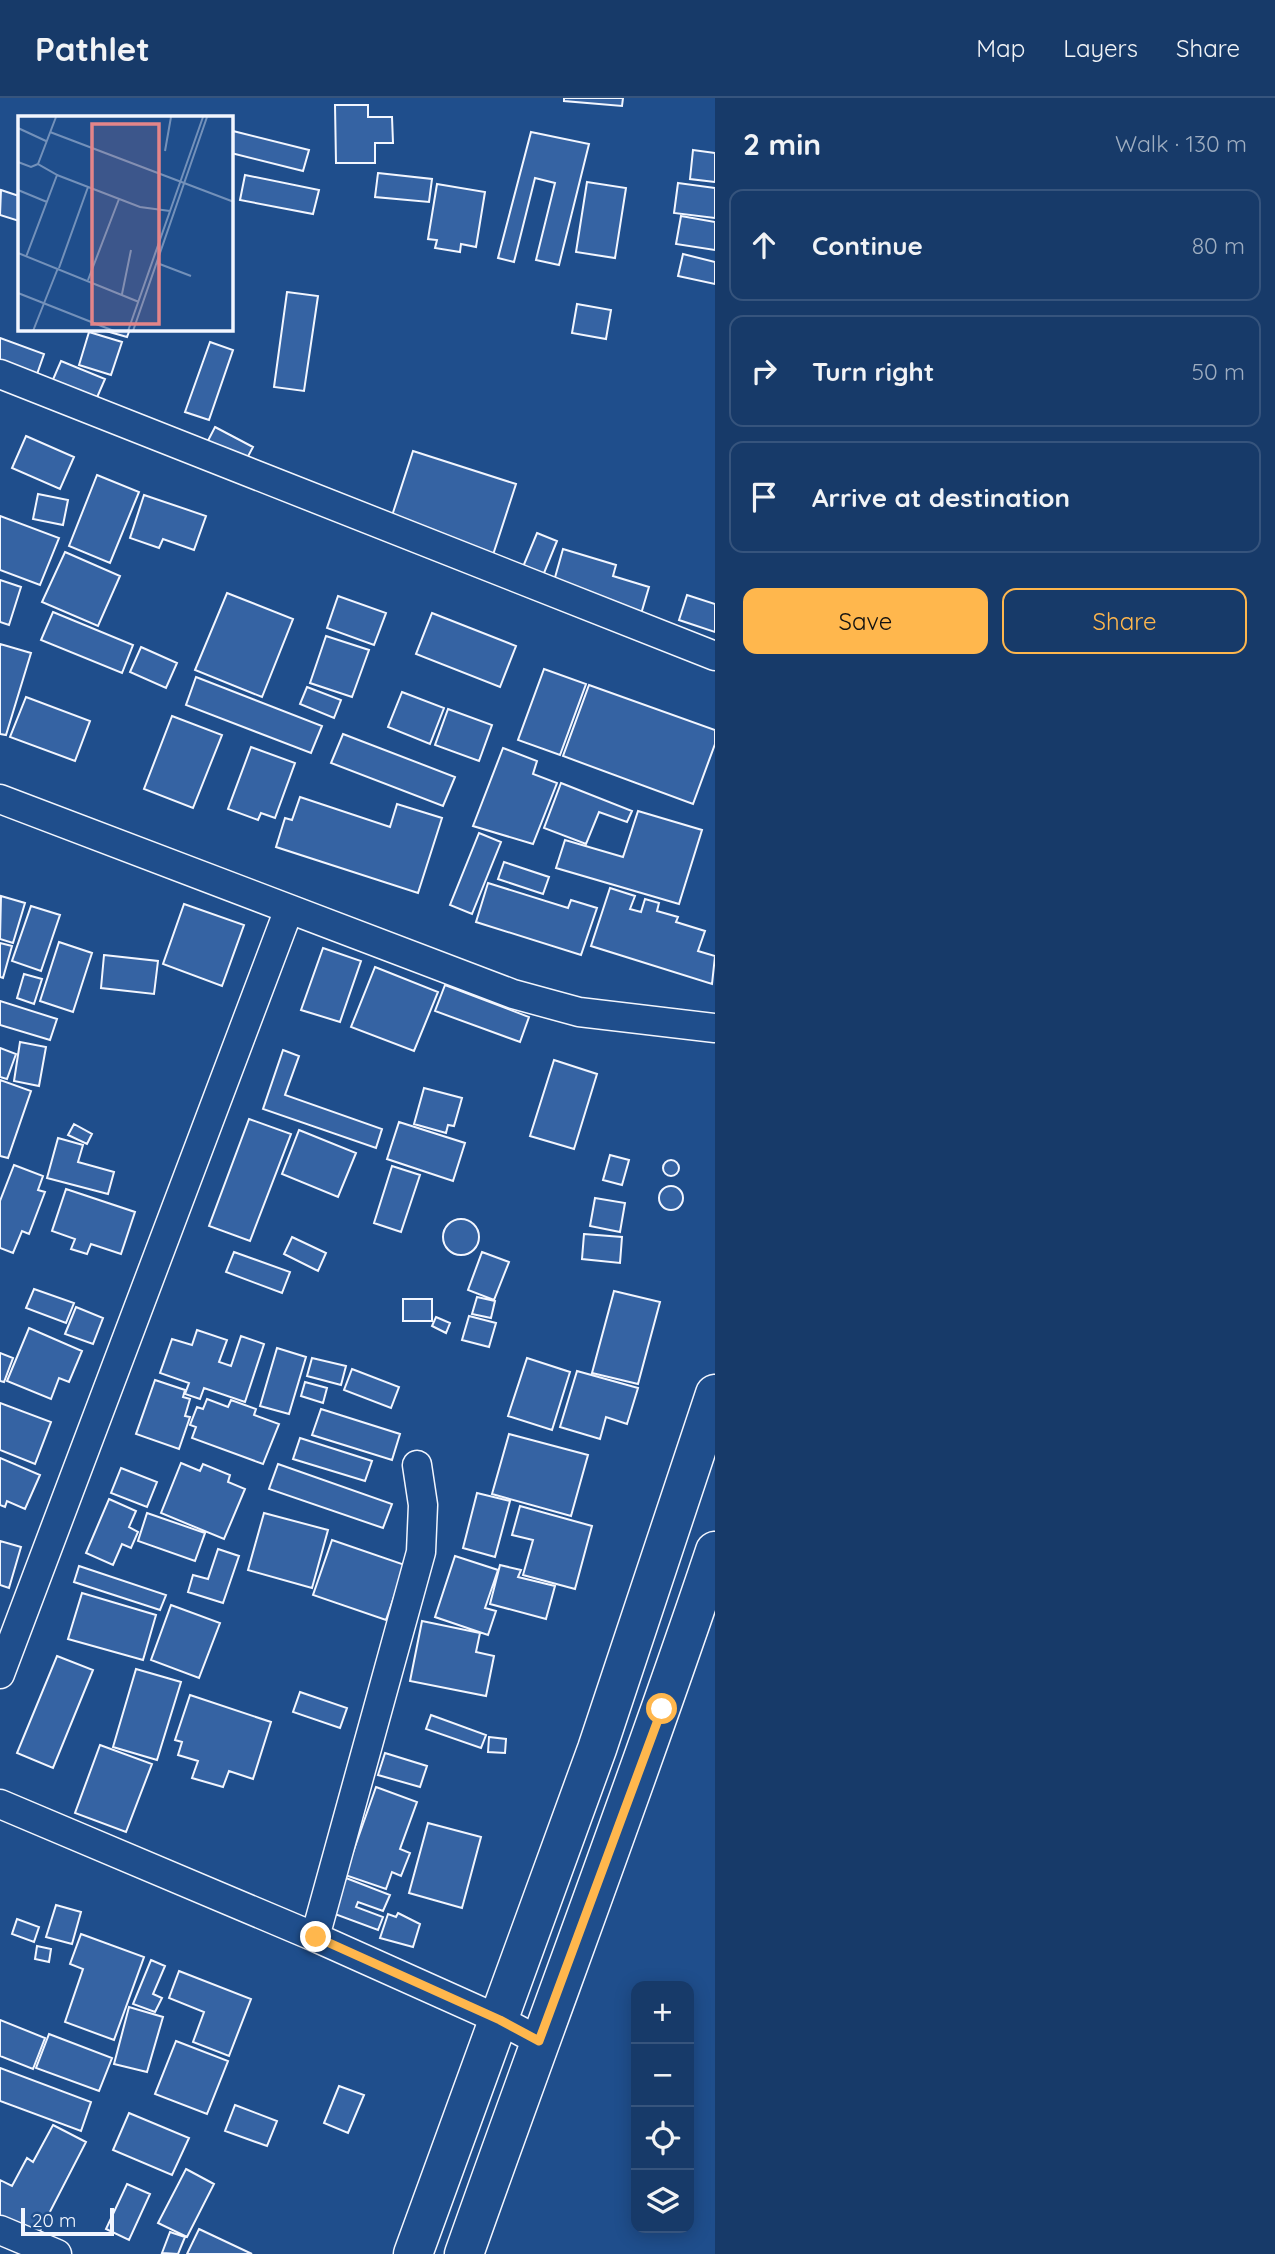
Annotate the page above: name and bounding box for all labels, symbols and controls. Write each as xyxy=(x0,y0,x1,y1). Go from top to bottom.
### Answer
text: Pathlet xyxy=(35,28,150,69)
text: Map xyxy=(976,33,1025,63)
text: Layers xyxy=(1063,33,1138,63)
text: Share xyxy=(1176,33,1240,63)
inset map xyxy=(18,116,233,331)
text: 2 min xyxy=(743,125,821,163)
text: Walk · 130 m xyxy=(1115,129,1247,158)
icon: ahead xyxy=(745,226,783,264)
text: Continue xyxy=(812,229,923,262)
text: 80 m xyxy=(1192,231,1245,260)
icon: right xyxy=(745,352,783,390)
text: Turn right xyxy=(812,355,934,388)
text: 50 m xyxy=(1192,357,1245,386)
icon: arrive xyxy=(745,478,783,516)
text: Arrive at destination xyxy=(812,481,1070,514)
button: Save xyxy=(743,588,988,654)
button: Share xyxy=(1002,588,1247,654)
route start xyxy=(646,1693,677,1724)
route end xyxy=(300,1921,331,1952)
map controls xyxy=(631,1981,694,2233)
button: + xyxy=(631,1981,694,2044)
button: − xyxy=(631,2044,694,2107)
button: locate xyxy=(631,2107,694,2170)
button: layers xyxy=(631,2170,694,2233)
scale bar xyxy=(21,2205,114,2237)
text: 20 m xyxy=(32,2208,76,2232)

